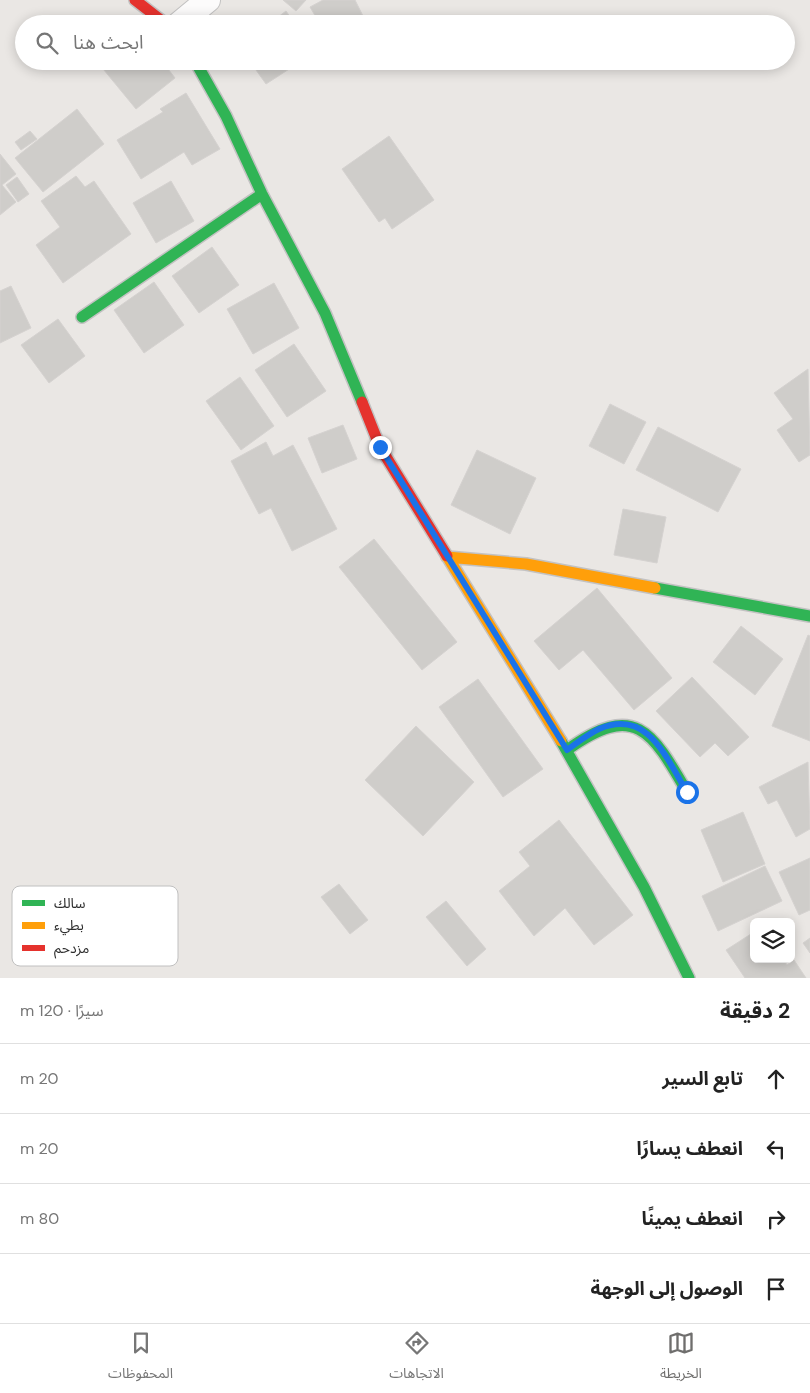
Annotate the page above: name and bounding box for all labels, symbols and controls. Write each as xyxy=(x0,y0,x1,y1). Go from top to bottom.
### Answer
search box xyxy=(15,15,795,70)
icon: search xyxy=(33,29,61,57)
text: ابحث هنا xyxy=(73,30,144,55)
route end xyxy=(369,436,392,459)
route start xyxy=(676,781,699,804)
legend xyxy=(12,886,178,966)
text: سالك xyxy=(54,894,86,912)
text: بطيء xyxy=(54,916,84,936)
map controls xyxy=(750,918,795,963)
button: layers xyxy=(750,918,795,963)
text: مزدحم xyxy=(54,939,89,959)
text: 2 دقيقة xyxy=(720,997,790,1025)
text: سيرًا · 120 m xyxy=(20,1000,103,1021)
icon: ahead xyxy=(762,1065,790,1093)
text: تابع السير xyxy=(662,1066,743,1091)
text: 20 m xyxy=(20,1068,59,1089)
icon: left xyxy=(762,1135,790,1163)
text: انعطف يسارًا xyxy=(636,1136,743,1161)
text: 20 m xyxy=(20,1138,59,1159)
icon: right xyxy=(762,1205,790,1233)
text: انعطف يمينًا xyxy=(641,1206,743,1231)
text: 80 m xyxy=(20,1208,59,1229)
icon: arrive xyxy=(762,1275,790,1303)
text: الوصول إلى الوجهة xyxy=(591,1276,743,1301)
tab: المحفوظات xyxy=(108,1329,173,1388)
tab: الاتجاهات xyxy=(389,1329,444,1388)
tab: الخريطة xyxy=(660,1329,702,1388)

